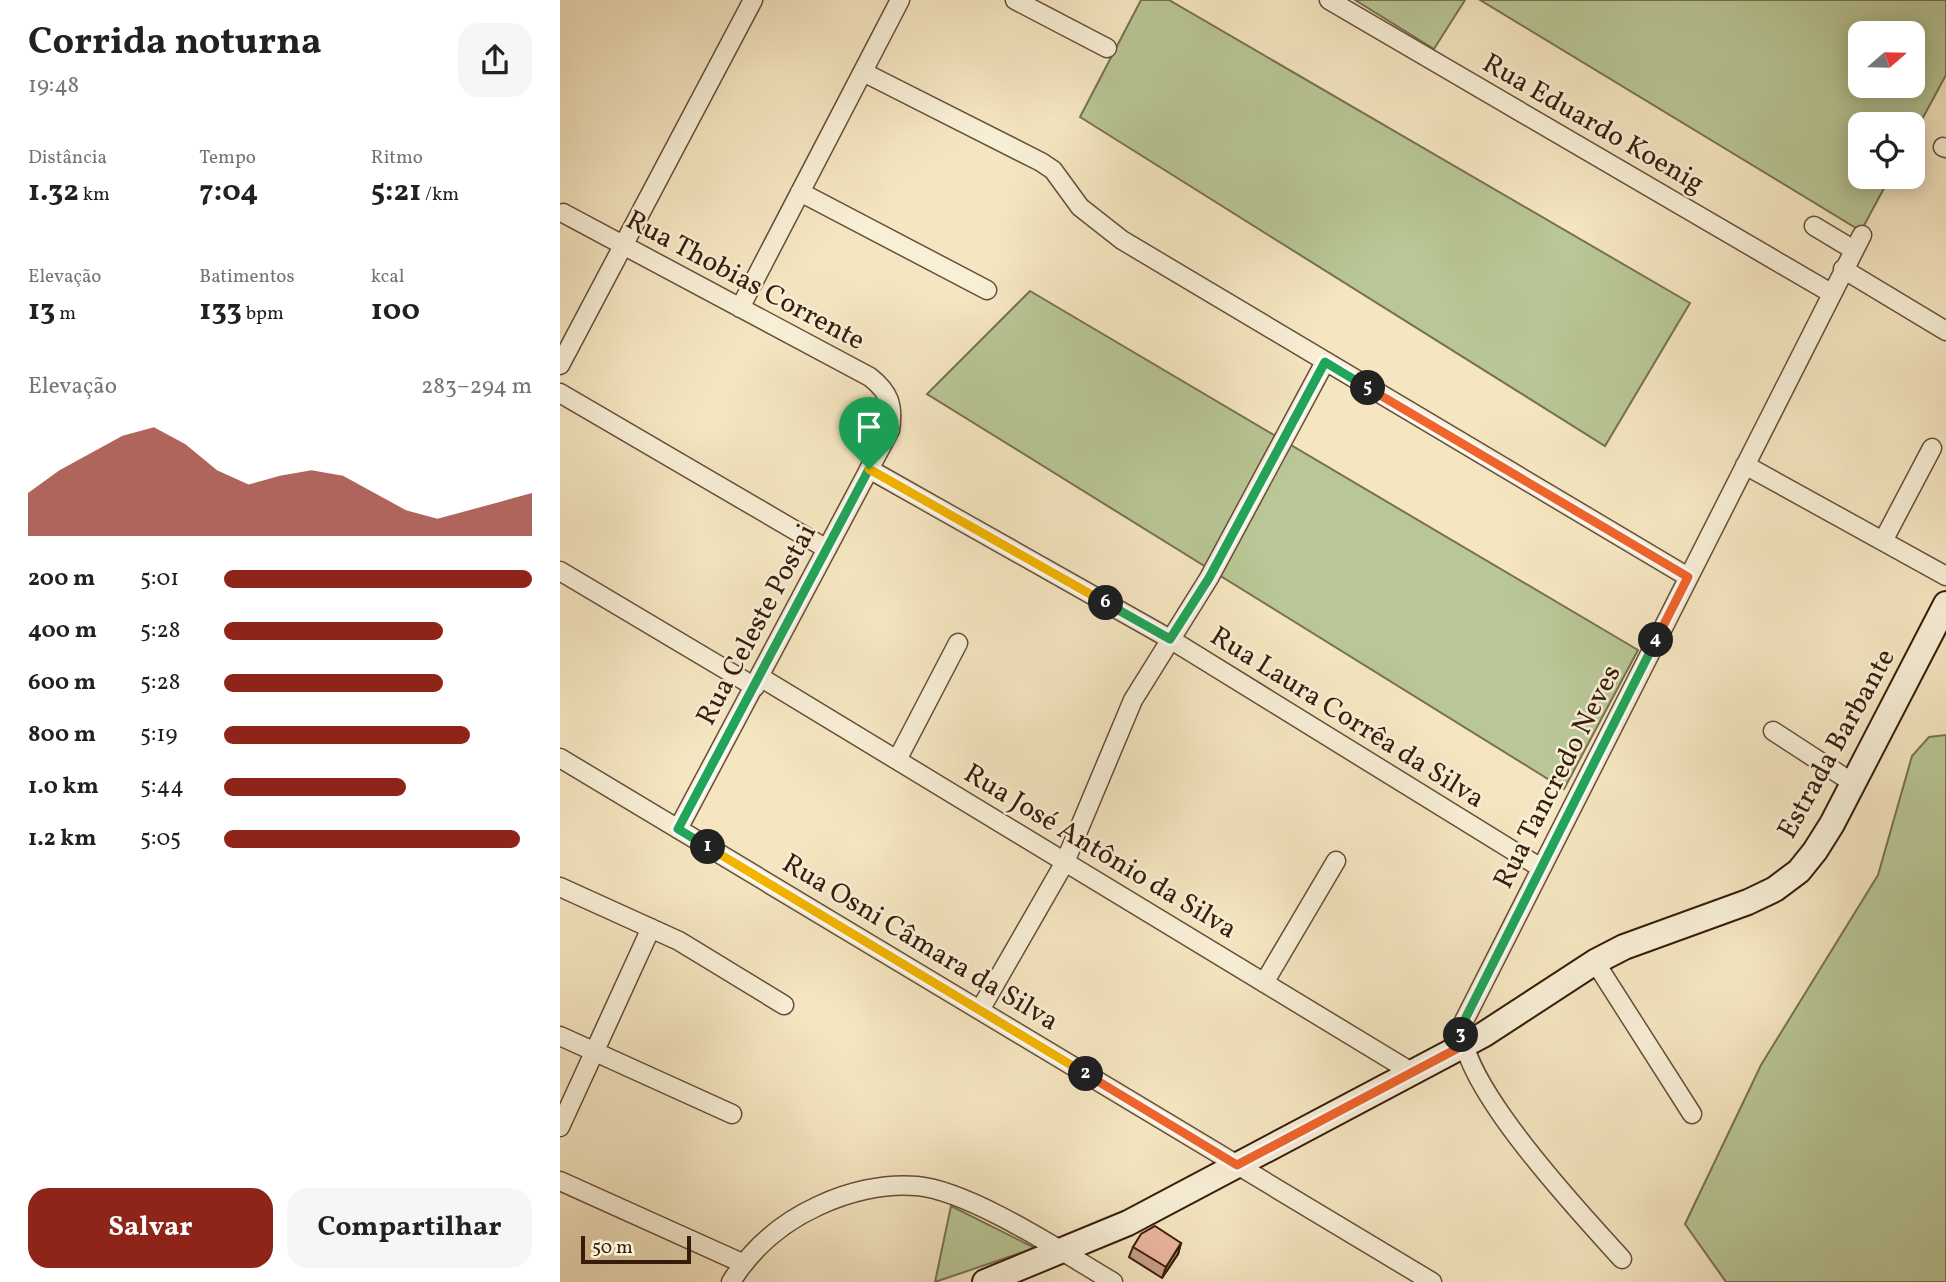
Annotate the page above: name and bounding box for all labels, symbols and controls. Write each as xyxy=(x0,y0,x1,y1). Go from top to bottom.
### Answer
text: Corrida noturna xyxy=(28,17,322,70)
north arrow xyxy=(1848,21,1925,98)
map controls xyxy=(1848,21,1925,189)
button: share xyxy=(458,23,532,97)
street label: Rua Eduardo Koenig xyxy=(1475,45,1711,203)
text: 19:48 xyxy=(28,70,79,102)
button: locate xyxy=(1848,112,1925,189)
text: Distância xyxy=(28,145,107,171)
text: Tempo xyxy=(199,145,256,171)
text: Ritmo xyxy=(371,145,423,171)
text: 1.32 xyxy=(28,171,79,213)
text: 7:04 xyxy=(199,171,258,213)
text: 5:21 xyxy=(371,171,421,213)
text: km xyxy=(79,182,110,208)
text: /km xyxy=(421,182,459,208)
street label: Rua Thobias Corrente xyxy=(619,201,871,361)
text: Elevação xyxy=(28,264,101,290)
text: Batimentos xyxy=(199,264,295,290)
text: kcal xyxy=(371,264,404,290)
text: 13 xyxy=(28,290,55,332)
text: 133 xyxy=(199,290,242,332)
text: 100 xyxy=(371,290,420,332)
text: m xyxy=(55,301,76,327)
text: bpm xyxy=(242,301,284,327)
pin: 5 xyxy=(1350,370,1386,406)
text: Elevação xyxy=(28,371,117,403)
text: 283–294 m xyxy=(421,371,532,403)
text: 5 xyxy=(1363,374,1372,400)
pin xyxy=(839,397,899,469)
icon: arrive xyxy=(850,408,888,446)
street label: Rua Celeste Postai xyxy=(687,517,827,733)
text: 200 m xyxy=(28,563,95,595)
text: 5:01 xyxy=(140,563,179,595)
pin: 6 xyxy=(1088,586,1124,620)
text: 6 xyxy=(1100,589,1111,615)
text: 400 m xyxy=(28,615,97,647)
text: 5:28 xyxy=(140,615,181,647)
street label: Rua Laura Corrêa da Silva xyxy=(1202,617,1492,819)
pin: 4 xyxy=(1638,622,1674,658)
text: 4 xyxy=(1650,626,1661,652)
street label: Estrada Barbante xyxy=(1769,642,1905,846)
street label: Rua Tancredo Neves xyxy=(1485,658,1631,896)
text: 600 m xyxy=(28,667,96,699)
text: 5:28 xyxy=(140,667,181,699)
text: 800 m xyxy=(28,719,96,751)
text: 5:19 xyxy=(140,719,177,751)
street label: Rua José Antônio da Silva xyxy=(956,755,1244,949)
text: 1.0 km xyxy=(28,771,99,803)
text: 5:44 xyxy=(140,771,184,803)
text: 1.2 km xyxy=(28,823,97,855)
text: 5:05 xyxy=(140,823,181,855)
pin: 1 xyxy=(690,830,726,864)
text: 1 xyxy=(704,833,711,859)
street label: Rua Osni Câmara da Silva xyxy=(774,845,1066,1041)
pin: 3 xyxy=(1444,1018,1478,1052)
text: 3 xyxy=(1456,1021,1465,1047)
pin: 2 xyxy=(1068,1056,1104,1092)
text: 2 xyxy=(1081,1060,1090,1086)
button: Salvar xyxy=(28,1188,273,1268)
button: Compartilhar xyxy=(287,1188,532,1268)
scale bar xyxy=(581,1233,691,1265)
text: 50 m xyxy=(592,1235,633,1261)

